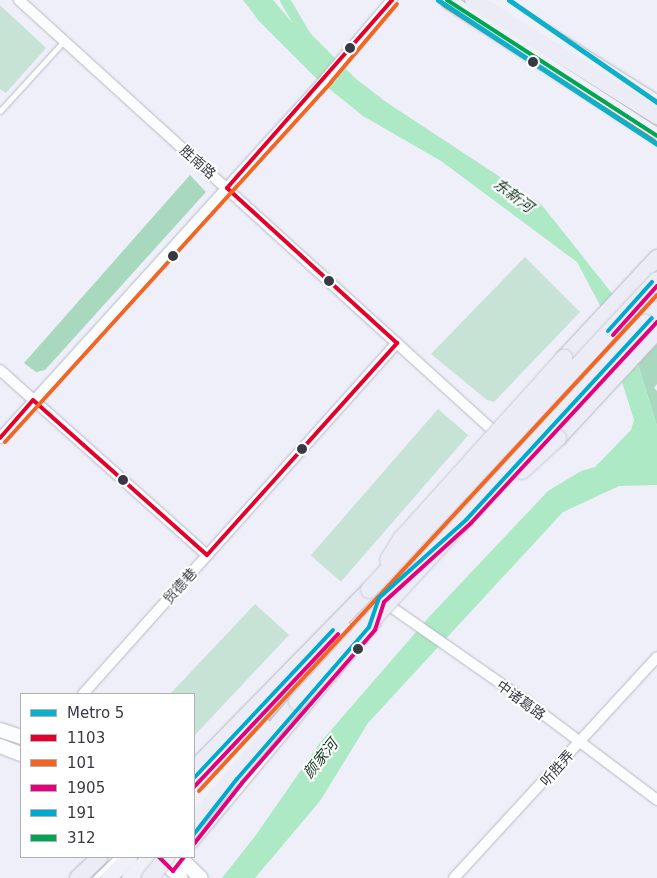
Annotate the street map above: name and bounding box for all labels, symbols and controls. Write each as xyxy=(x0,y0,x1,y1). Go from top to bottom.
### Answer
unlabelled marker xyxy=(345,43,355,53)
unlabelled marker xyxy=(528,57,538,67)
street label: 胜南路 xyxy=(177,142,219,182)
water label: 东新河 xyxy=(490,175,536,217)
unlabelled marker xyxy=(168,251,178,261)
unlabelled marker xyxy=(324,276,334,286)
unlabelled marker xyxy=(297,444,307,454)
unlabelled marker xyxy=(118,475,128,485)
street label: 贸德巷 xyxy=(160,565,200,607)
unlabelled marker xyxy=(353,644,363,654)
street label: 中诸葛路 xyxy=(493,677,549,723)
legend xyxy=(20,693,195,858)
text: Metro 5 xyxy=(67,704,124,722)
text: 1103 xyxy=(67,729,105,747)
water label: 颜家河 xyxy=(300,736,342,782)
street label: 听胜弄 xyxy=(537,747,577,789)
text: 101 xyxy=(67,754,96,772)
text: 1905 xyxy=(67,779,105,797)
text: 191 xyxy=(67,804,96,822)
text: 312 xyxy=(67,829,96,847)

